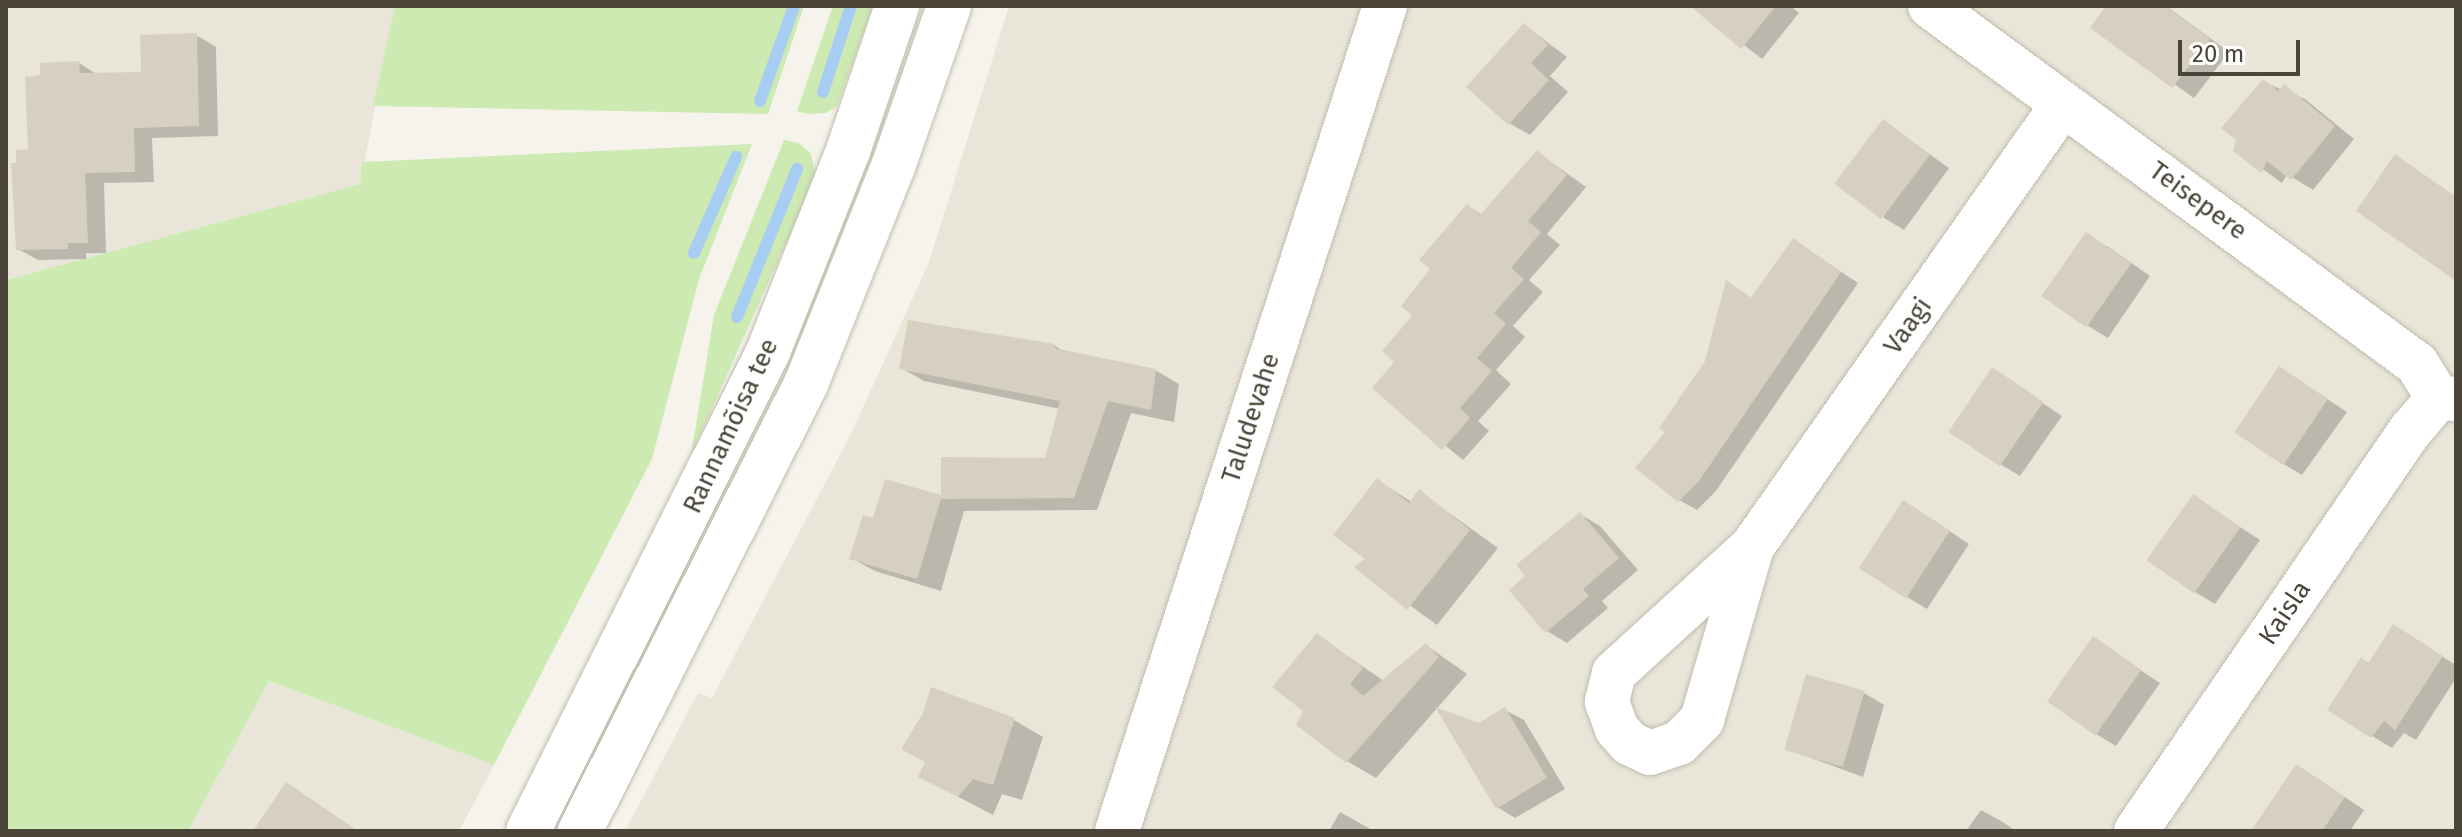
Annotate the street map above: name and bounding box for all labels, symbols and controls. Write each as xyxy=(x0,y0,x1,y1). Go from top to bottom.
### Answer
scale bar xyxy=(2182,24,2304,74)
text: 20 m xyxy=(2192,40,2244,68)
street label: Teisepere xyxy=(2143,155,2253,247)
street label: Vaagi xyxy=(1877,292,1939,360)
street label: Rannamõisa tee xyxy=(677,334,785,518)
street label: Taludevahe xyxy=(1215,349,1287,487)
street label: Kaisla xyxy=(2252,575,2318,651)

